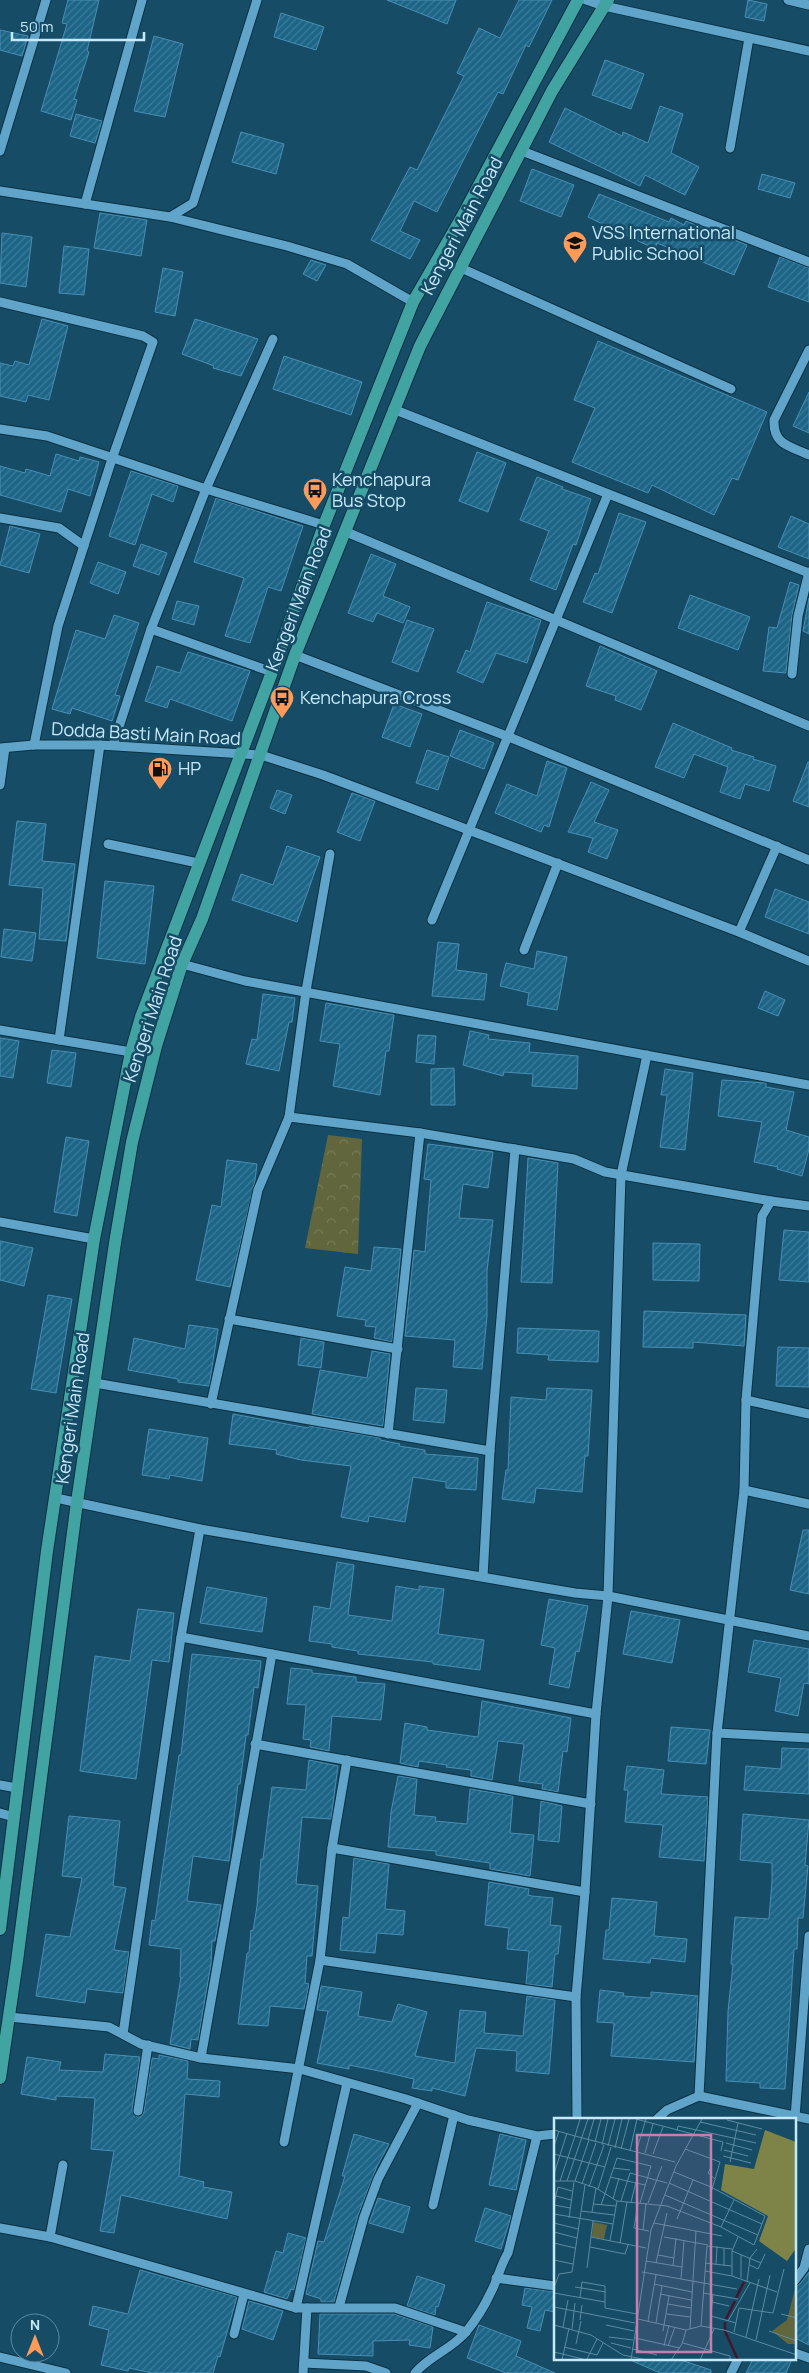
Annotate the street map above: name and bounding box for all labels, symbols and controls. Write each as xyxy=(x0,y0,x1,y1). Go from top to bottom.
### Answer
scale bar xyxy=(12,10,145,42)
text: 50 m xyxy=(20,16,54,37)
street label: Kengeri Main Road xyxy=(415,152,508,299)
place label: VSS International Public School xyxy=(592,220,735,265)
school or university icon: VSS International Public School xyxy=(562,230,588,264)
place label: Kenchapura Bus Stop xyxy=(332,467,431,512)
bus stop icon: Kenchapura Bus Stop xyxy=(302,477,328,511)
street label: Kengeri Main Road xyxy=(260,523,337,674)
bus stop icon: Kenchapura Cross xyxy=(269,685,295,719)
place label: Kenchapura Cross xyxy=(300,685,451,709)
street label: Dodda Basti Main Road xyxy=(51,716,241,750)
fuel station icon: HP xyxy=(147,756,173,790)
place label: HP xyxy=(178,756,201,780)
street label: Kengeri Main Road xyxy=(117,932,187,1085)
street label: Kengeri Main Road xyxy=(50,1331,95,1485)
inset map xyxy=(554,2118,796,2360)
north arrow xyxy=(10,2313,60,2363)
text: N xyxy=(30,2315,40,2334)

